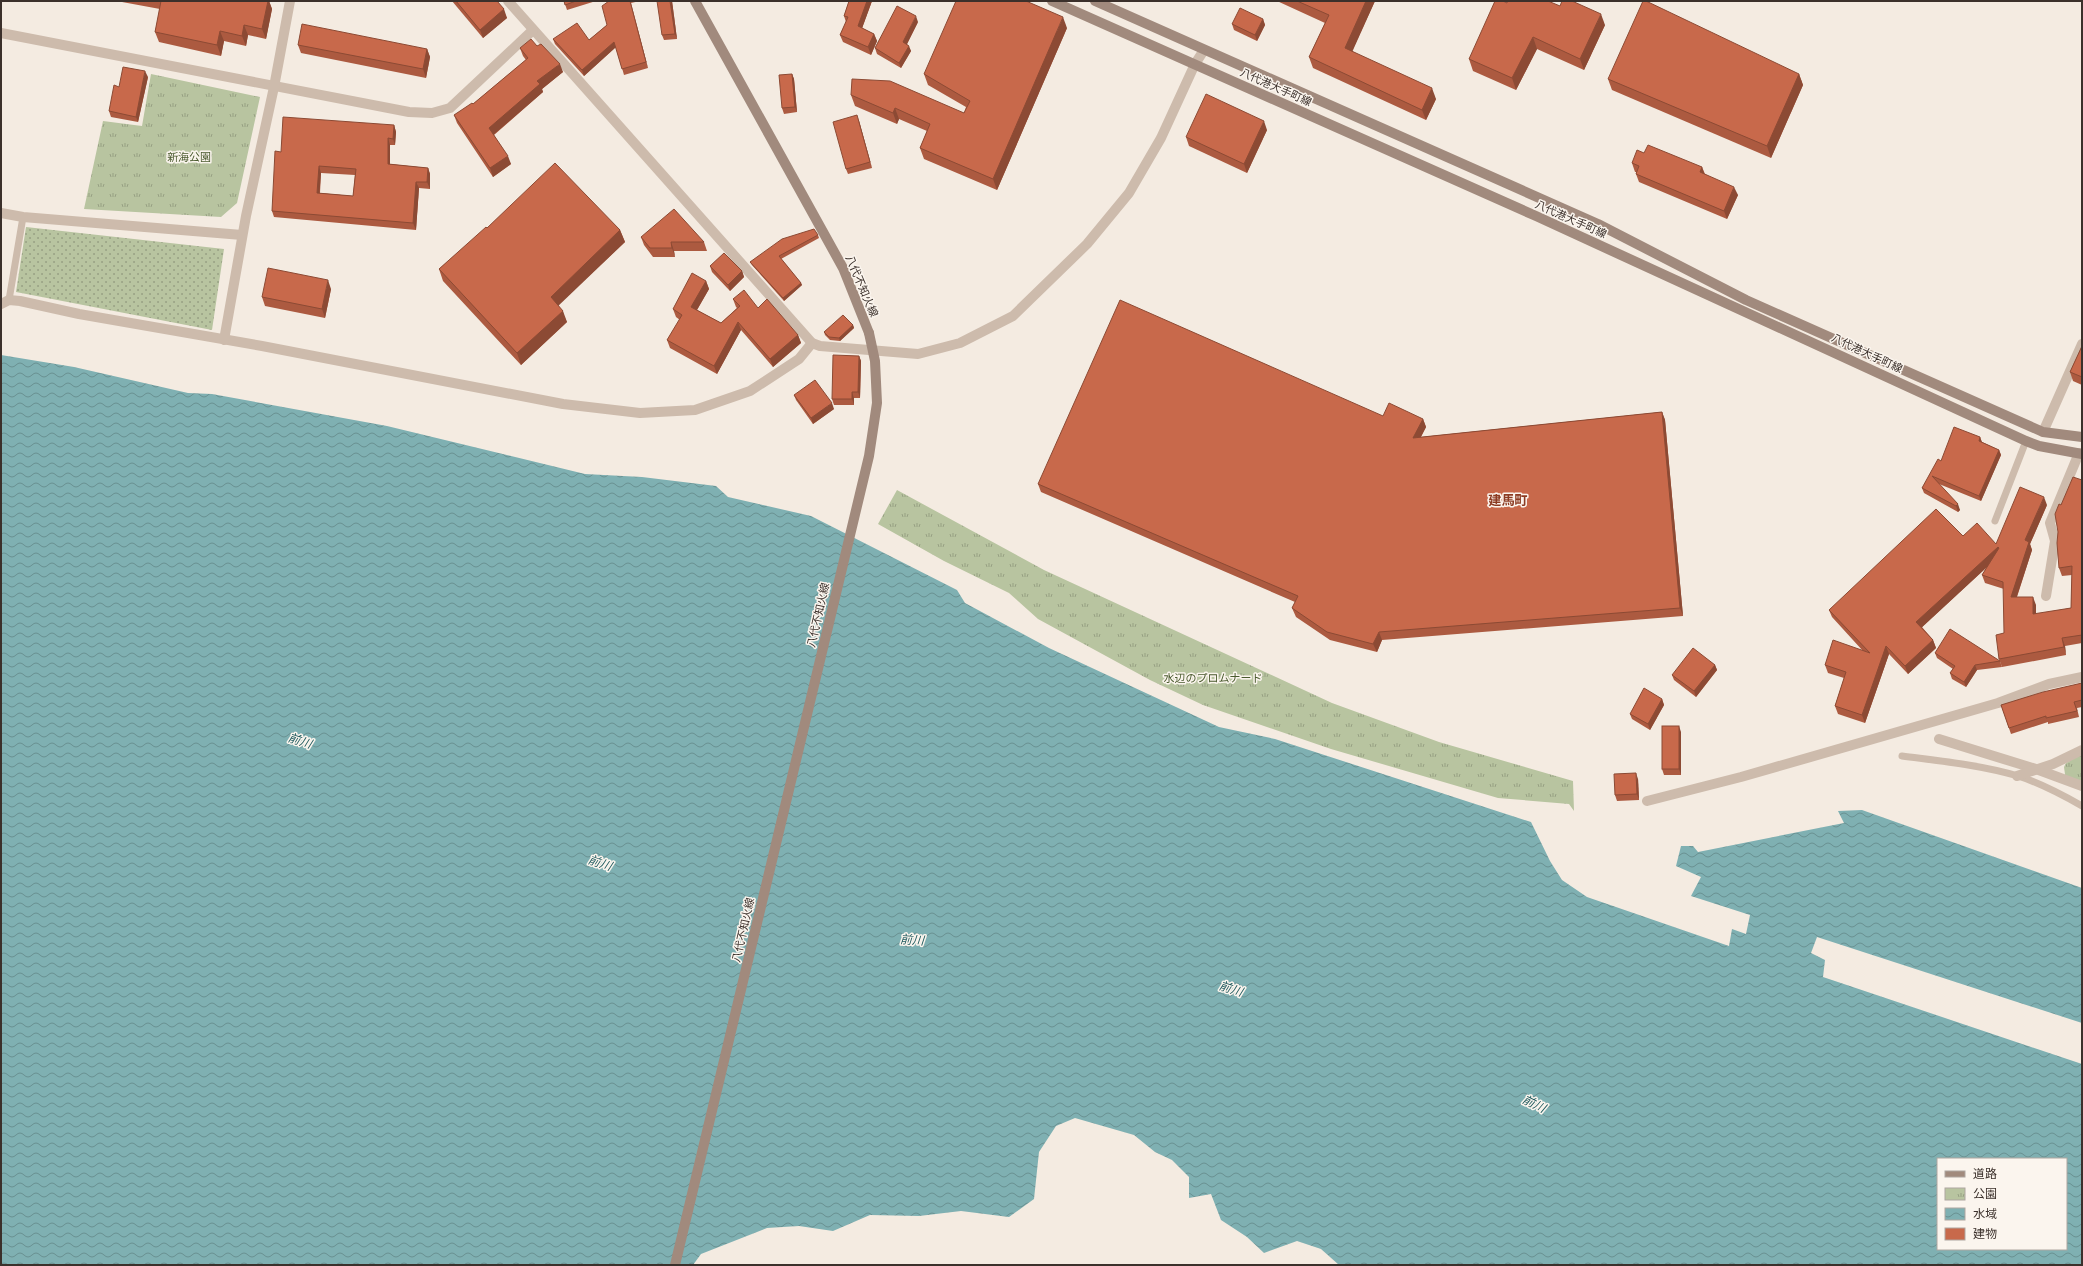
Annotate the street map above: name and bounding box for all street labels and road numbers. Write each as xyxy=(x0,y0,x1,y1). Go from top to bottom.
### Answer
street label: 八代港大手町線 xyxy=(1238,66,1314,109)
street label: 八代港大手町線 xyxy=(1533,198,1609,241)
street label: 八代不知火線 xyxy=(843,253,880,319)
street label: 八代港大手町線 xyxy=(1829,331,1904,376)
street label: 八代不知火線 xyxy=(805,581,832,649)
street label: 八代不知火線 xyxy=(730,896,757,964)

